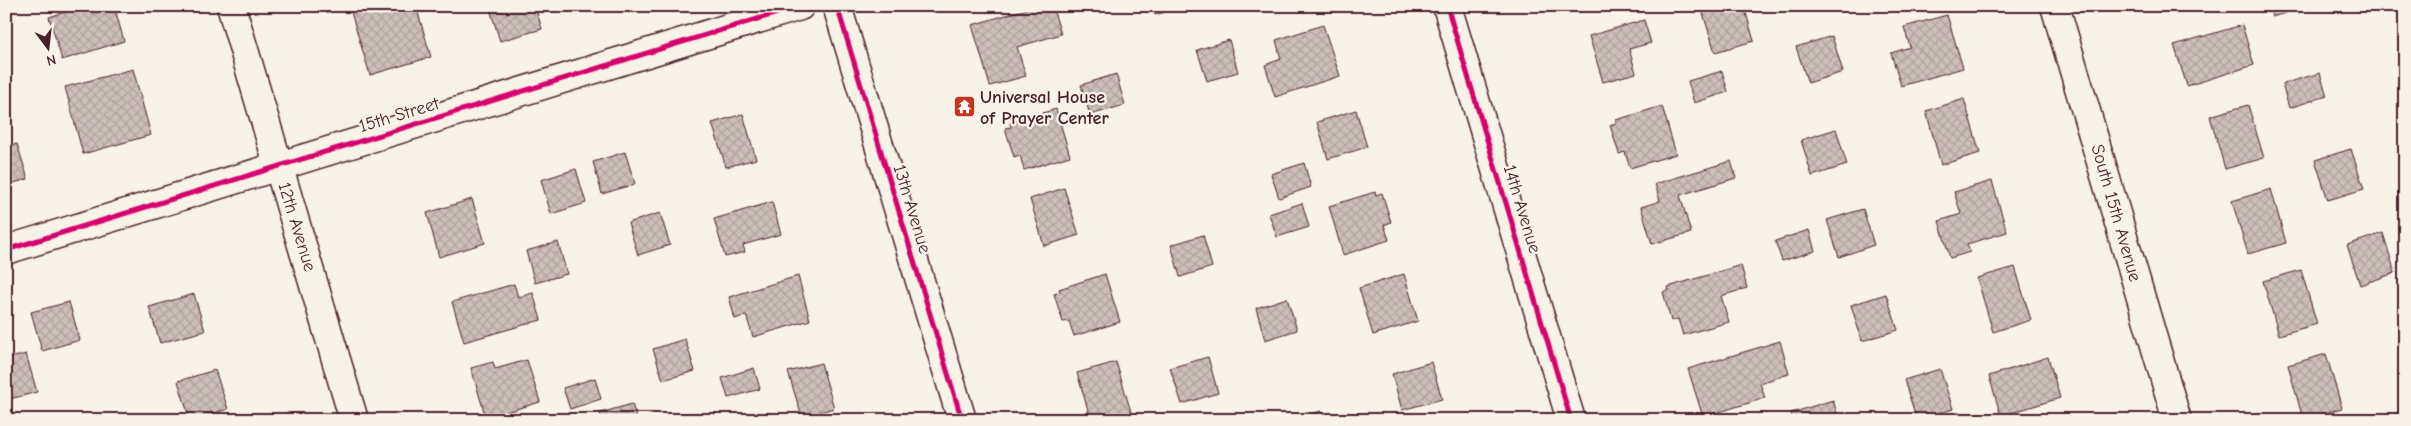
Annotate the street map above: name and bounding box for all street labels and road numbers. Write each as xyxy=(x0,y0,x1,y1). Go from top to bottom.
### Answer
street label: 15th Street xyxy=(356,93,442,137)
street label: South 15th Avenue xyxy=(2086,142,2146,284)
street label: 13th Avenue xyxy=(889,162,935,256)
street label: 14th Avenue xyxy=(1499,162,1545,256)
street label: 12th Avenue xyxy=(273,180,321,274)

